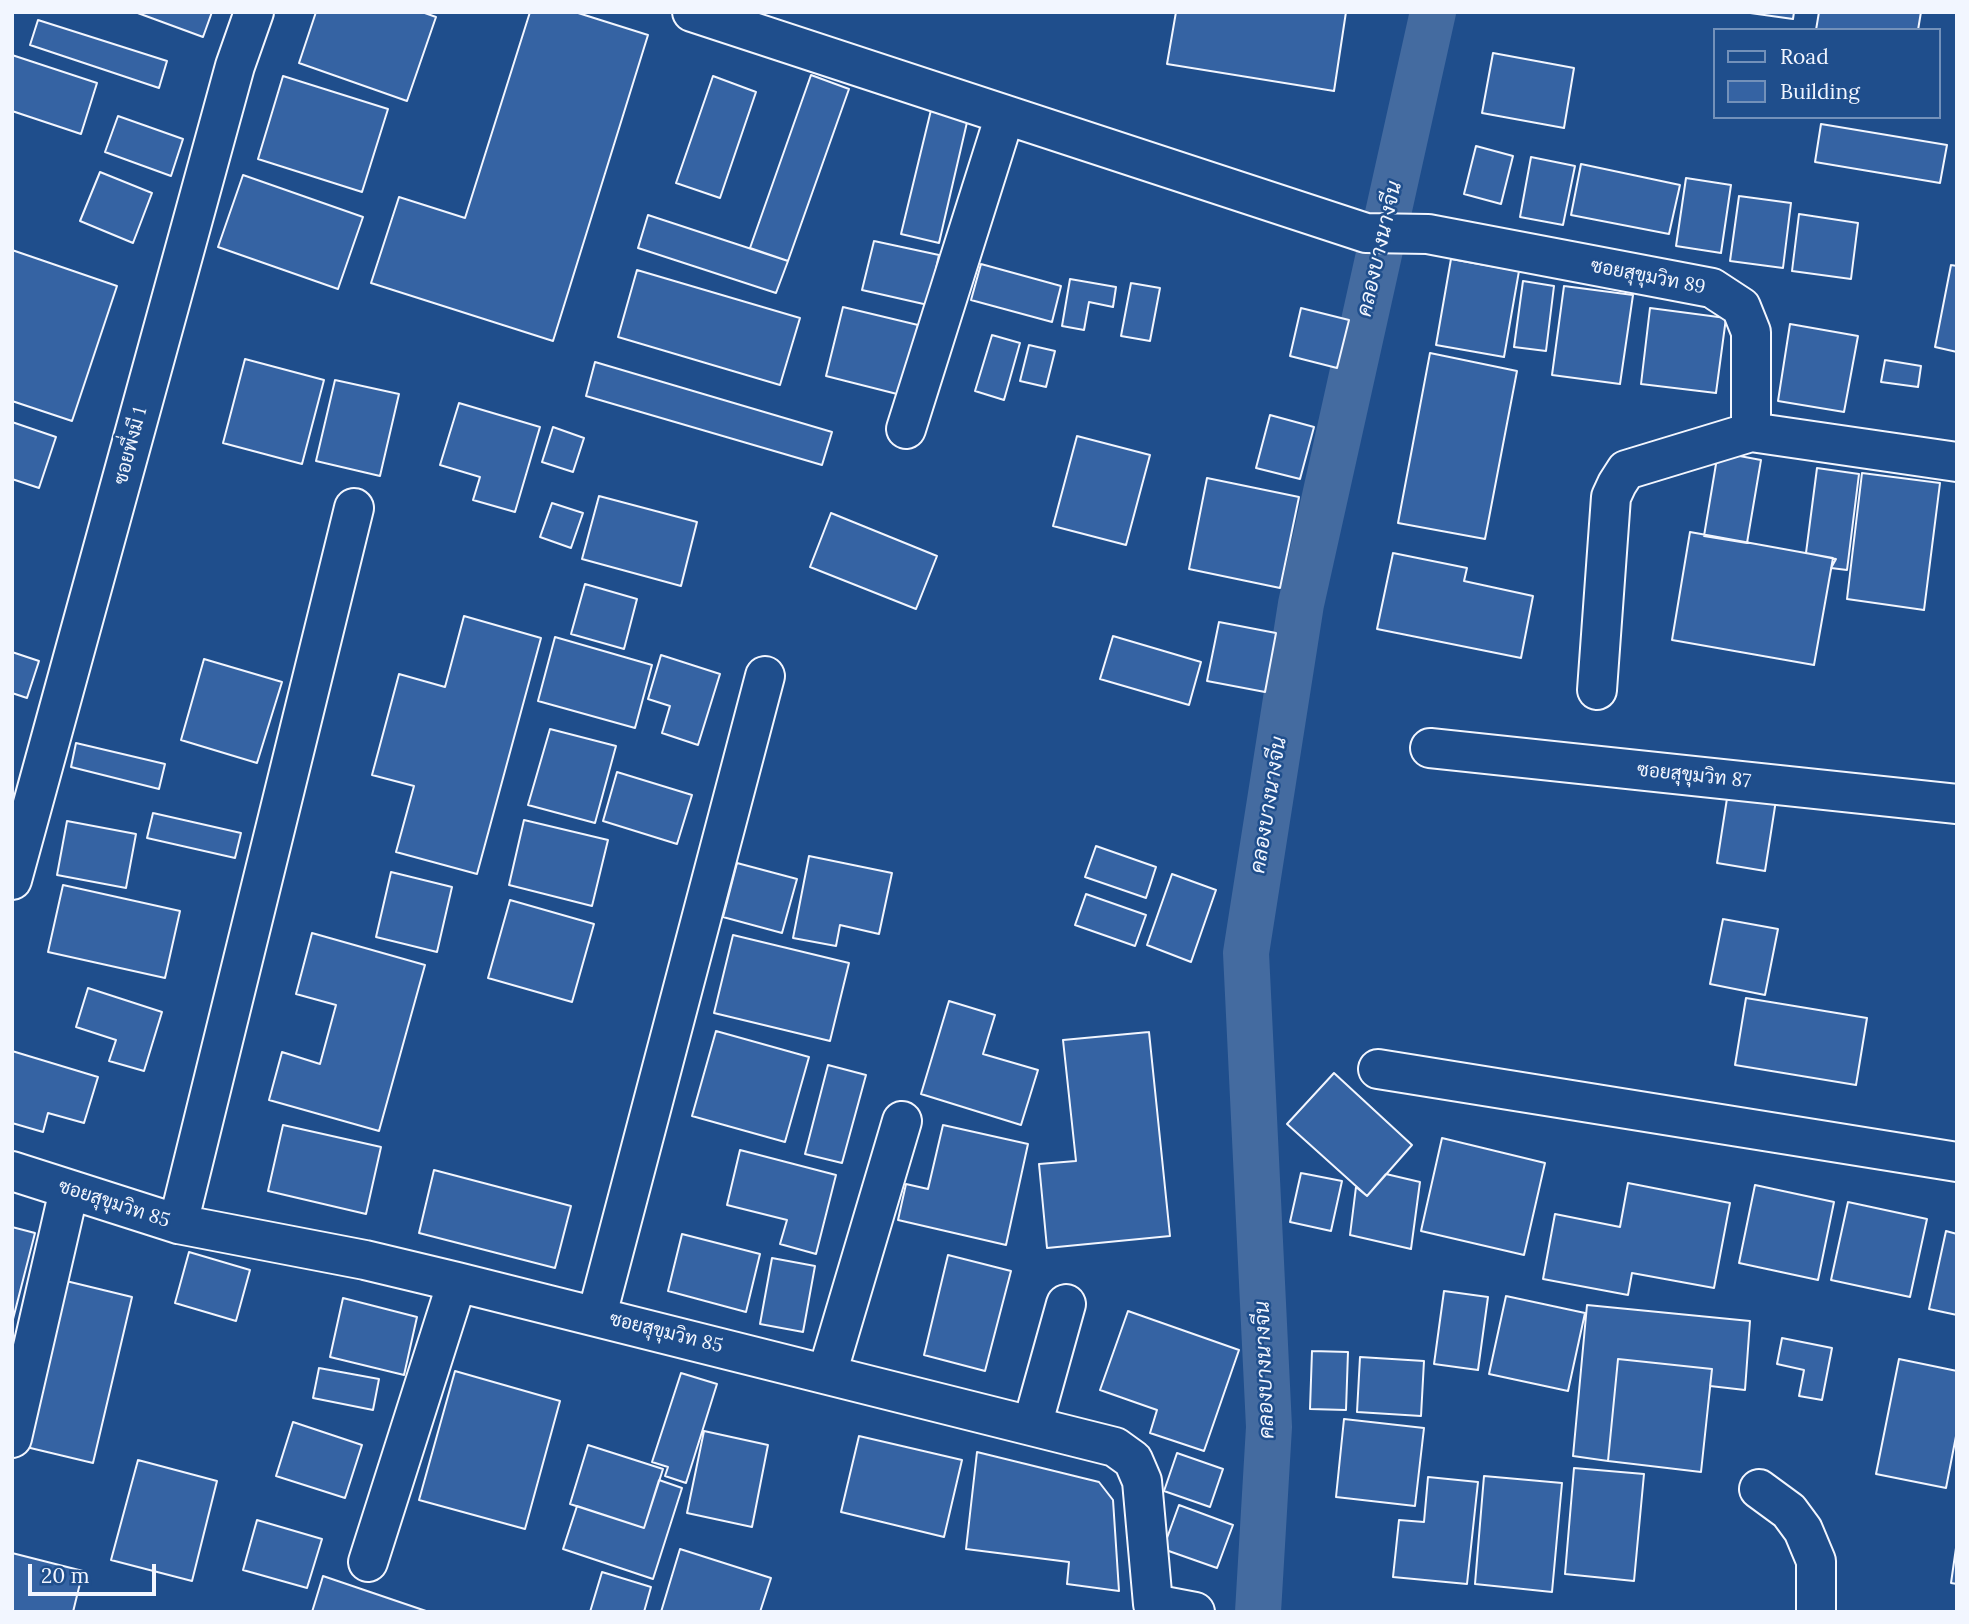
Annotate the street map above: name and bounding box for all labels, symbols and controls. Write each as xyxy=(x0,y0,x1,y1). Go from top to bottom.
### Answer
legend xyxy=(1714,28,1941,119)
text: Road xyxy=(1780,43,1829,70)
text: Building xyxy=(1780,78,1860,105)
water label: คลองบางนางจีน xyxy=(1352,179,1408,319)
street label: ซอยสุขุมวิท 89 xyxy=(1589,255,1707,299)
street label: ซอยพึ่งมี 1 xyxy=(110,405,152,487)
water label: คลองบางนางจีน xyxy=(1246,735,1292,875)
street label: ซอยสุขุมวิท 87 xyxy=(1636,759,1752,793)
street label: ซอยสุขุมวิท 85 xyxy=(55,1175,173,1233)
water label: คลองบางนางจีน xyxy=(1250,1301,1280,1439)
street label: ซอยสุขุมวิท 85 xyxy=(607,1308,725,1358)
scale bar xyxy=(32,1550,159,1594)
text: 20 m xyxy=(41,1562,90,1589)

